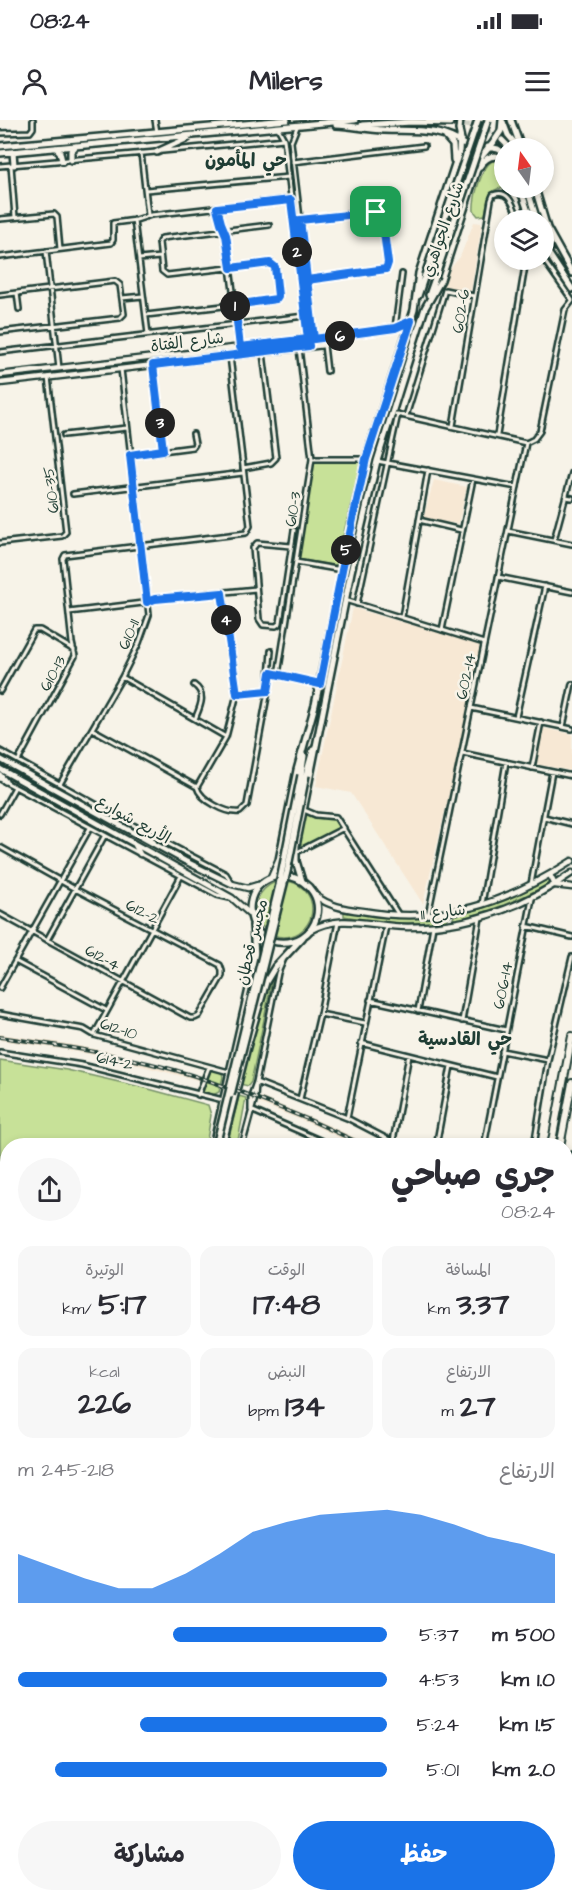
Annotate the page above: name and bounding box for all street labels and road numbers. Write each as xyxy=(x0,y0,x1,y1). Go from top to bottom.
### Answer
street label: شارع الجواهري xyxy=(416,179,470,280)
street label: 602-6 xyxy=(447,288,475,335)
street label: شارع الفتاة xyxy=(149,327,225,357)
street label: 610-35 xyxy=(37,465,65,514)
street label: 610-3 xyxy=(279,490,307,528)
street label: 610-11 xyxy=(113,616,145,653)
street label: 602-14 xyxy=(450,651,482,702)
street label: 610-13 xyxy=(34,652,71,695)
street label: الأربع شوارع xyxy=(92,790,175,849)
street label: 612-2 xyxy=(122,894,163,930)
street label: مجسر قحطان xyxy=(231,897,273,988)
street label: شارع 11 xyxy=(419,898,467,926)
street label: 612-4 xyxy=(81,939,124,977)
street label: 606-14 xyxy=(488,959,518,1011)
street label: 612-10 xyxy=(97,1013,140,1045)
street label: 614-2 xyxy=(94,1046,135,1076)

